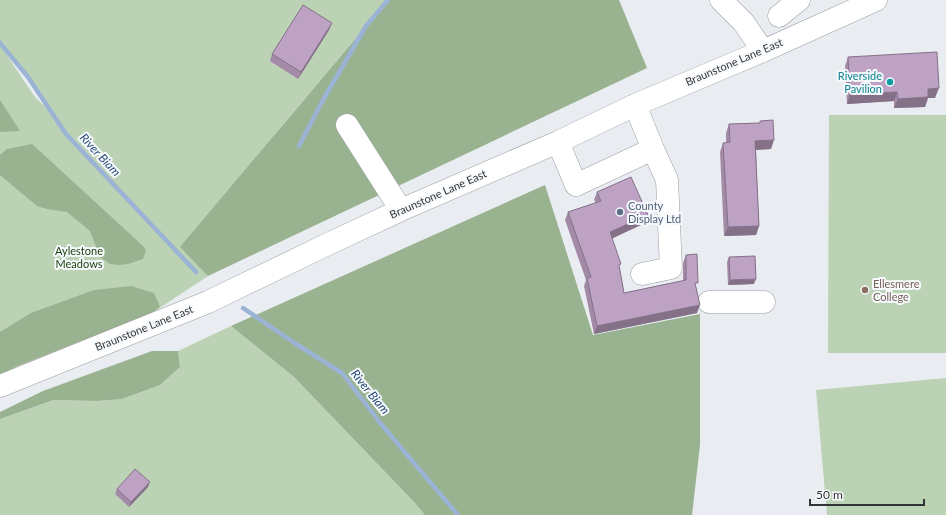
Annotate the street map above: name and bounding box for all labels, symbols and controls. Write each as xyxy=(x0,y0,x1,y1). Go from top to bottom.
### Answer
street label: Braunstone Lane East xyxy=(683,35,785,88)
place label: Riverside Pavilion xyxy=(838,69,882,95)
marker: Riverside Pavilion xyxy=(885,77,895,87)
water label: River Biam xyxy=(77,130,124,179)
street label: Braunstone Lane East xyxy=(387,166,488,221)
place label: County Display Ltd xyxy=(628,199,681,225)
marker: County Display Ltd xyxy=(615,207,625,217)
park label: Aylestone Meadows xyxy=(55,244,103,270)
place label: Ellesmere College xyxy=(873,277,920,303)
marker: Ellesmere College xyxy=(860,285,870,295)
street label: Braunstone Lane East xyxy=(93,302,195,353)
water label: River Biam xyxy=(348,366,393,417)
scale bar xyxy=(810,481,924,507)
text: 50 m xyxy=(816,487,843,502)

